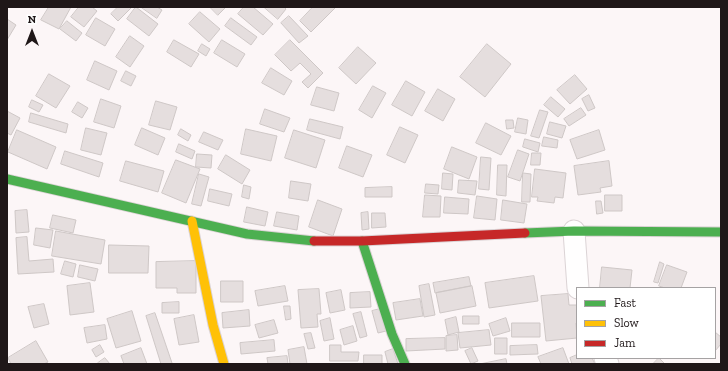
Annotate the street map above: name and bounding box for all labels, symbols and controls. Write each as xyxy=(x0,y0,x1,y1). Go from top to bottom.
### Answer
north arrow xyxy=(12,12,52,52)
text: N xyxy=(28,13,36,26)
legend xyxy=(576,287,716,359)
text: Fast xyxy=(614,296,636,310)
text: Slow xyxy=(614,316,639,330)
text: Jam xyxy=(614,336,635,350)

